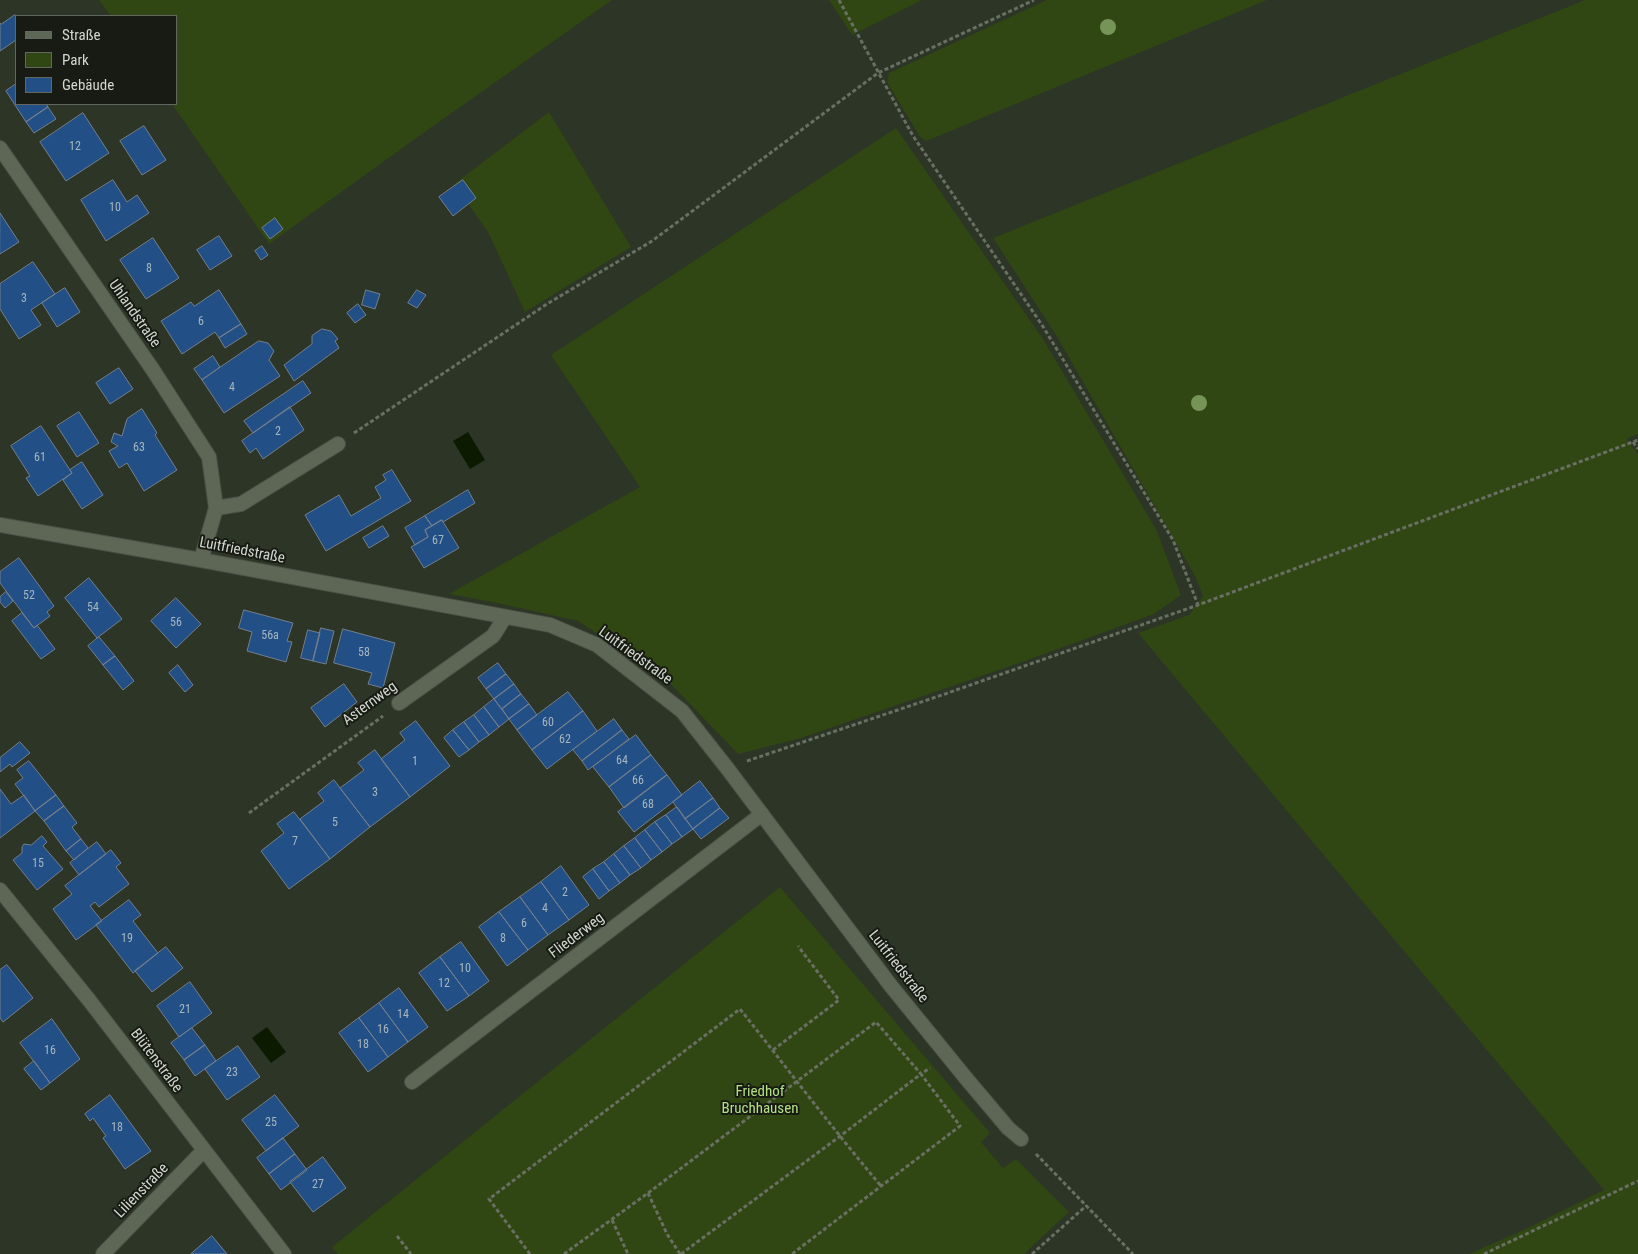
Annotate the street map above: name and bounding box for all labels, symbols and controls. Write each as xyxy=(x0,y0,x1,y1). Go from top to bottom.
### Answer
legend xyxy=(15,15,178,105)
text: Straße xyxy=(62,26,101,44)
text: Park xyxy=(62,51,89,69)
text: Gebäude xyxy=(62,76,114,94)
house number: 12 xyxy=(69,140,81,154)
house number: 10 xyxy=(109,201,121,215)
house number: 8 xyxy=(146,262,152,276)
street label: Uhlandstraße xyxy=(104,277,164,351)
house number: 3 xyxy=(21,292,27,306)
house number: 6 xyxy=(198,315,204,329)
house number: 4 xyxy=(229,381,235,395)
house number: 2 xyxy=(275,425,281,439)
house number: 63 xyxy=(133,441,145,455)
house number: 61 xyxy=(34,451,46,465)
street label: Luitfriedstraße xyxy=(198,534,286,568)
house number: 67 xyxy=(432,534,444,548)
house number: 52 xyxy=(23,589,35,603)
house number: 54 xyxy=(87,601,99,615)
house number: 56 xyxy=(170,616,182,630)
street label: Luitfriedstraße xyxy=(595,623,675,689)
house number: 56a xyxy=(261,629,279,643)
house number: 58 xyxy=(358,646,370,660)
street label: Asternweg xyxy=(339,678,401,730)
house number: 60 xyxy=(542,716,554,730)
house number: 62 xyxy=(559,733,571,747)
house number: 64 xyxy=(616,754,628,768)
house number: 1 xyxy=(412,755,418,769)
house number: 66 xyxy=(632,774,644,788)
house number: 3 xyxy=(372,786,378,800)
house number: 68 xyxy=(642,798,654,812)
house number: 5 xyxy=(332,816,338,830)
house number: 7 xyxy=(292,835,298,849)
house number: 15 xyxy=(32,857,44,871)
house number: 2 xyxy=(562,886,568,900)
house number: 4 xyxy=(542,902,548,916)
street label: Fliederweg xyxy=(546,909,608,963)
house number: 6 xyxy=(521,917,527,931)
street label: Luitfriedstraße xyxy=(864,927,932,1007)
house number: 19 xyxy=(121,932,133,946)
house number: 8 xyxy=(500,932,506,946)
house number: 10 xyxy=(459,962,471,976)
house number: 12 xyxy=(438,977,450,991)
house number: 21 xyxy=(179,1003,191,1017)
house number: 14 xyxy=(397,1008,409,1022)
house number: 16 xyxy=(377,1023,389,1037)
street label: Blütenstraße xyxy=(126,1026,186,1096)
house number: 18 xyxy=(357,1038,369,1052)
house number: 16 xyxy=(44,1044,56,1058)
house number: 23 xyxy=(226,1066,238,1080)
park label: Friedhof Bruchhausen xyxy=(722,1083,798,1118)
house number: 25 xyxy=(265,1116,277,1130)
house number: 18 xyxy=(111,1121,123,1135)
street label: Lilienstraße xyxy=(111,1160,173,1222)
house number: 27 xyxy=(312,1178,324,1192)

